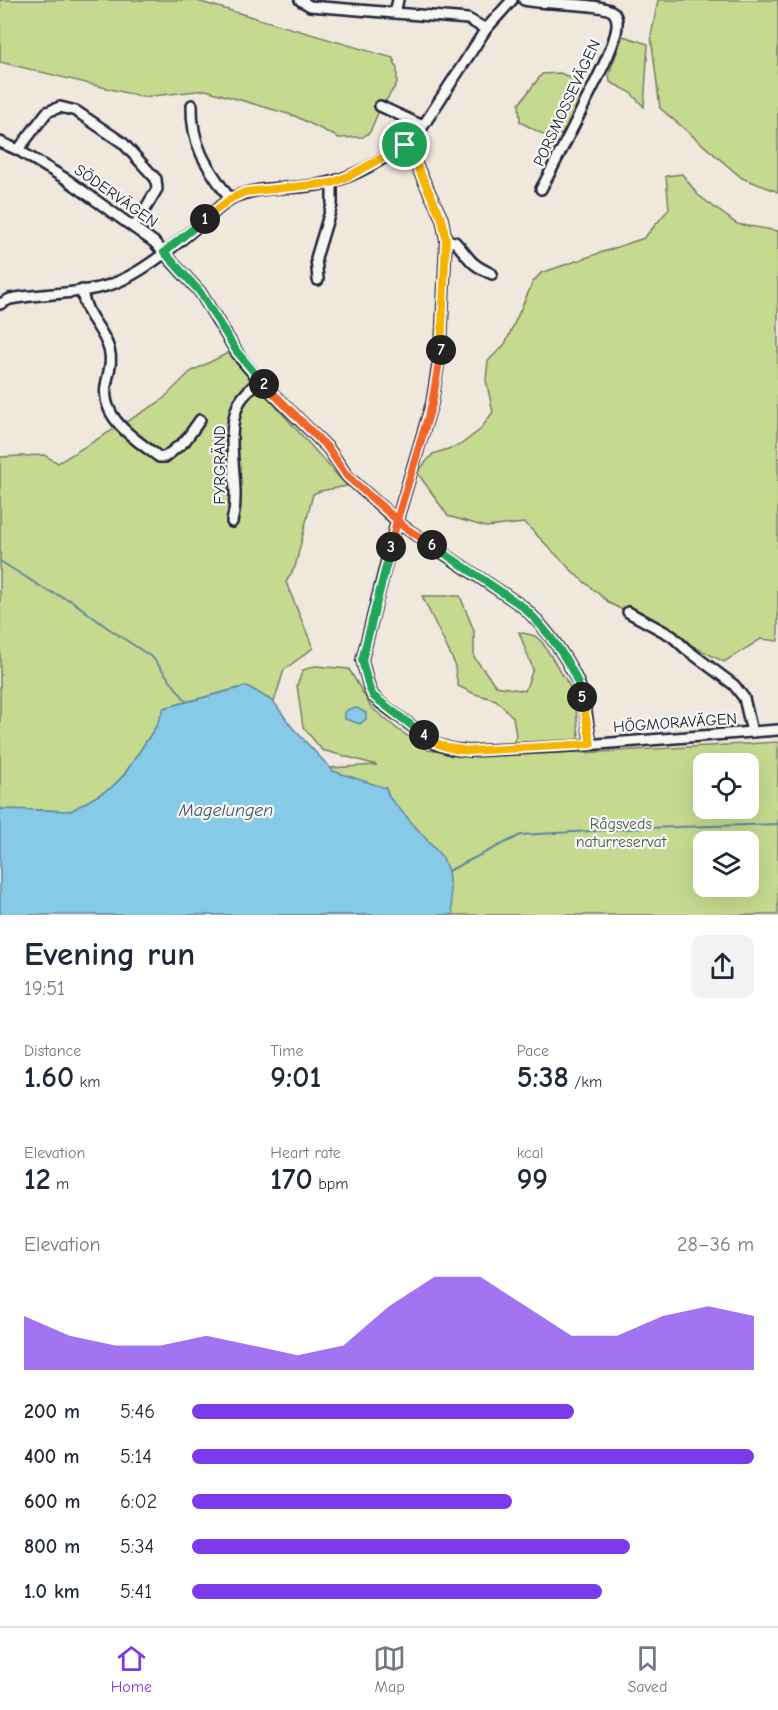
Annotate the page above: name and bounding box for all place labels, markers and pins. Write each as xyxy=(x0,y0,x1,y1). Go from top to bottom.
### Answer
pin xyxy=(379,119,430,170)
pin: 1 xyxy=(190,204,220,234)
pin: 7 xyxy=(426,335,456,365)
pin: 2 xyxy=(249,369,279,399)
pin: 6 xyxy=(417,530,447,560)
pin: 3 xyxy=(376,532,406,562)
pin: 5 xyxy=(567,682,597,712)
pin: 4 xyxy=(409,720,439,750)

